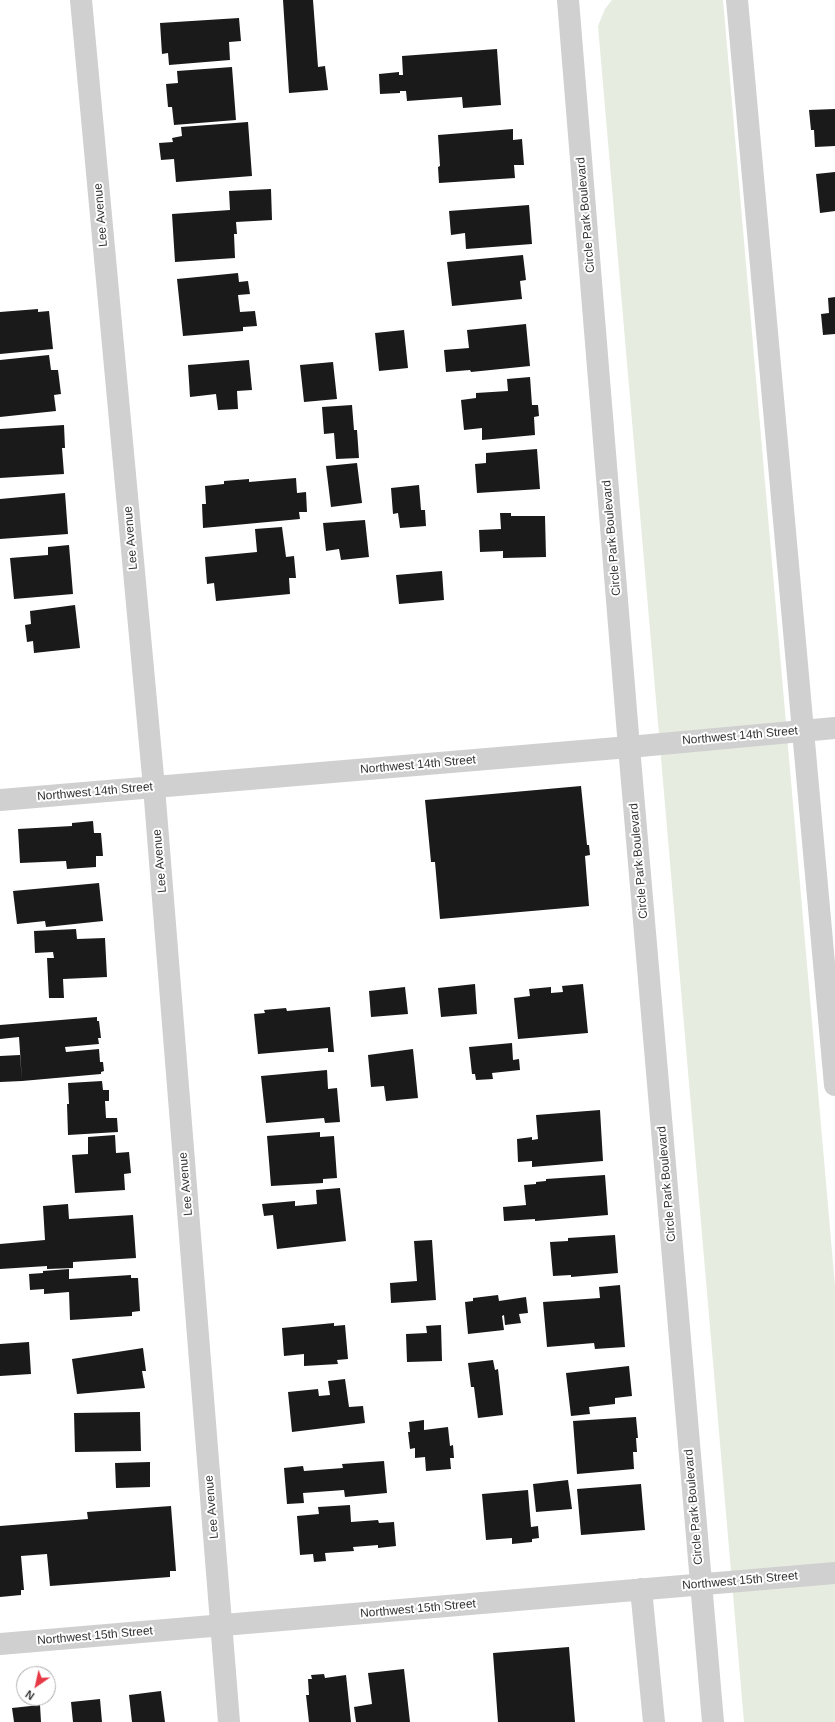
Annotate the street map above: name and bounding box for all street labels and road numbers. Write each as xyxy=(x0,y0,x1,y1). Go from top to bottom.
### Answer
street label: Circle Park Boulevard xyxy=(574,157,598,273)
street label: Lee Avenue xyxy=(91,183,111,247)
street label: Circle Park Boulevard xyxy=(600,480,624,596)
street label: Lee Avenue xyxy=(121,506,141,570)
street label: Northwest 14th Street xyxy=(682,724,798,748)
street label: Northwest 14th Street xyxy=(360,753,476,777)
street label: Northwest 14th Street xyxy=(37,780,153,804)
street label: Circle Park Boulevard xyxy=(627,803,651,919)
street label: Lee Avenue xyxy=(150,829,170,893)
street label: Circle Park Boulevard xyxy=(655,1126,679,1242)
street label: Lee Avenue xyxy=(176,1152,196,1216)
street label: Circle Park Boulevard xyxy=(682,1449,706,1565)
street label: Lee Avenue xyxy=(202,1475,222,1539)
street label: Northwest 15th Street xyxy=(682,1569,798,1593)
street label: Northwest 15th Street xyxy=(360,1597,476,1621)
street label: Northwest 15th Street xyxy=(37,1624,153,1648)

